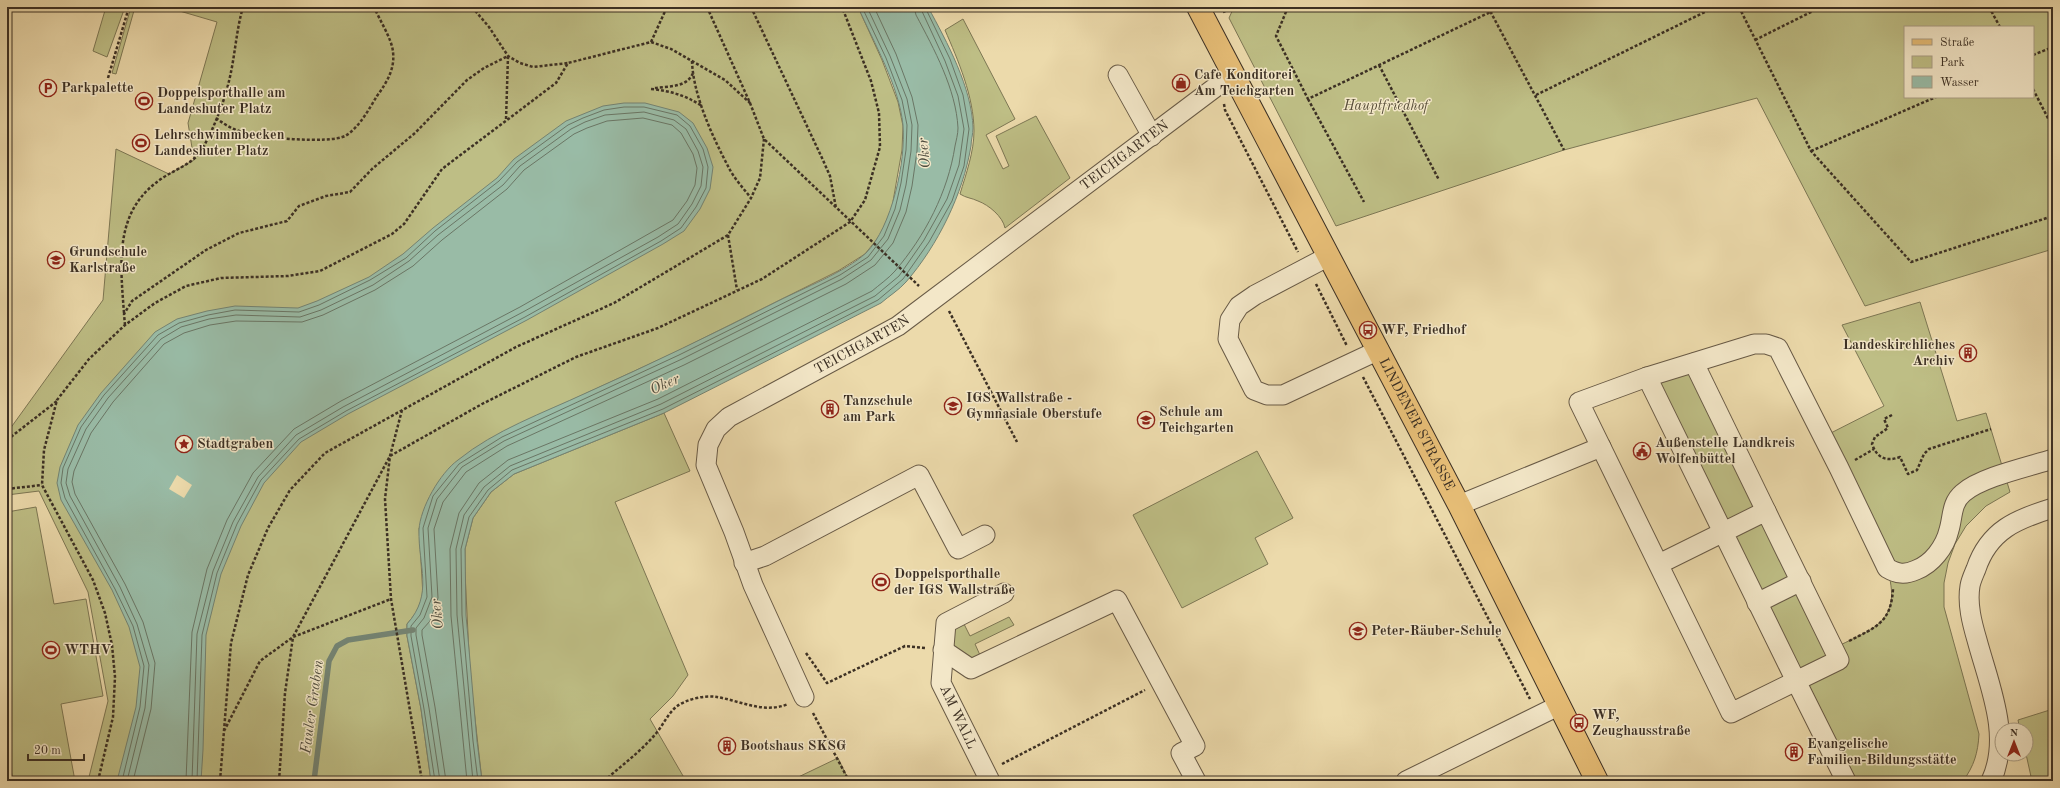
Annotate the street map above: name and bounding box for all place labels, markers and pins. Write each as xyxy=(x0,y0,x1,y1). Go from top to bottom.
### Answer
place label: Cafe Konditorei Am Teichgarten xyxy=(1194,68,1295,98)
shop icon: Cafe Konditorei Am Teichgarten xyxy=(1171,73,1191,93)
parking icon: Parkpalette xyxy=(38,78,58,98)
place label: Parkpalette xyxy=(61,81,134,95)
place label: Doppelsporthalle am Landeshuter Platz xyxy=(157,86,286,116)
sports icon: Doppelsporthalle am Landeshuter Platz xyxy=(134,91,154,111)
place label: Lehrschwimmbecken Landeshuter Platz xyxy=(154,128,285,158)
sports icon: Lehrschwimmbecken Landeshuter Platz xyxy=(131,133,151,153)
place label: Grundschule Karlstraße xyxy=(69,245,147,275)
school or university icon: Grundschule Karlstraße xyxy=(46,250,66,270)
bus stop icon: WF, Friedhof xyxy=(1358,320,1378,340)
place label: WF, Friedhof xyxy=(1381,323,1467,337)
place label: Landeskirchliches Archiv xyxy=(1843,338,1955,368)
building icon: Landeskirchliches Archiv xyxy=(1958,343,1978,363)
place label: IGS Wallstraße - Gymnasiale Oberstufe xyxy=(966,391,1102,421)
place label: Tanzschule am Park xyxy=(843,394,913,424)
school or university icon: IGS Wallstraße - Gymnasiale Oberstufe xyxy=(943,396,963,416)
building icon: Tanzschule am Park xyxy=(820,399,840,419)
place label: Schule am Teichgarten xyxy=(1159,405,1234,435)
school or university icon: Schule am Teichgarten xyxy=(1136,410,1156,430)
place icon: Stadtgraben xyxy=(174,434,194,454)
place label: Außenstelle Landkreis Wolfenbüttel xyxy=(1655,436,1795,466)
place label: Stadtgraben xyxy=(197,437,273,451)
public building icon: Außenstelle Landkreis Wolfenbüttel xyxy=(1632,441,1652,461)
place label: Doppelsporthalle der IGS Wallstraße xyxy=(894,567,1015,597)
sports icon: Doppelsporthalle der IGS Wallstraße xyxy=(871,572,891,592)
school or university icon: Peter-Räuber-Schule xyxy=(1348,621,1368,641)
place label: Peter-Räuber-Schule xyxy=(1371,624,1502,638)
sports icon: WTHV xyxy=(41,640,61,660)
place label: WTHV xyxy=(64,643,112,657)
place label: WF, Zeughausstraße xyxy=(1592,708,1691,738)
bus stop icon: WF, Zeughausstraße xyxy=(1569,713,1589,733)
building icon: Bootshaus SKSG xyxy=(717,736,737,756)
place label: Evangelische Familien-Bildungsstätte xyxy=(1807,737,1957,767)
place label: Bootshaus SKSG xyxy=(740,739,846,753)
building icon: Evangelische Familien-Bildungsstätte xyxy=(1784,742,1804,762)

